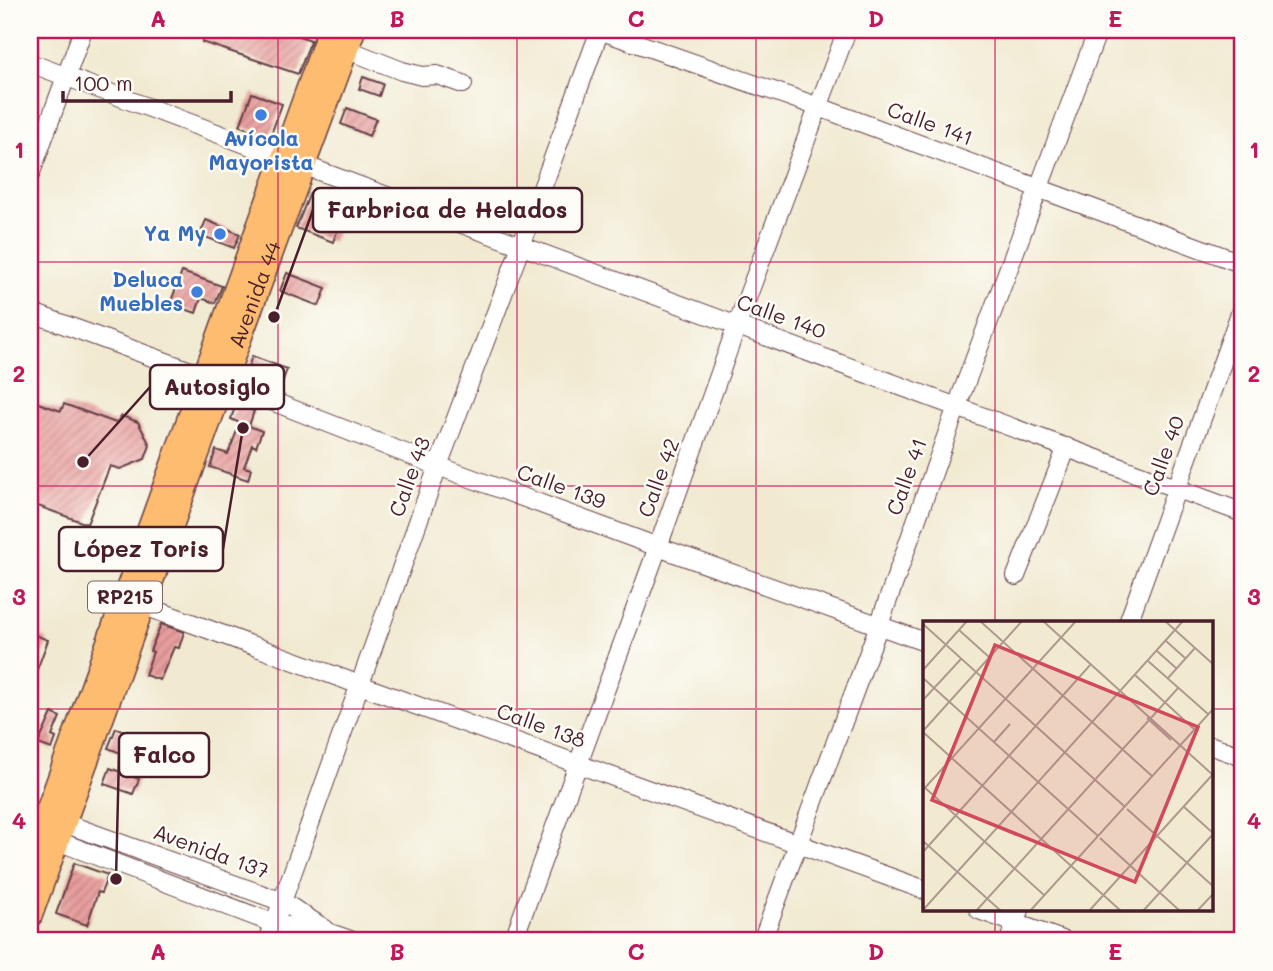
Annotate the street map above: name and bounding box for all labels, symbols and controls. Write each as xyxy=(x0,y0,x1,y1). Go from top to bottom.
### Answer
text: A xyxy=(150,3,166,33)
text: B xyxy=(389,3,405,33)
text: C xyxy=(627,3,645,33)
text: D xyxy=(868,3,884,33)
text: E xyxy=(1108,3,1122,33)
scale bar xyxy=(63,60,231,104)
text: 100 m xyxy=(74,69,133,96)
street label: Calle 141 xyxy=(884,95,977,151)
marker: Avícola Mayorista xyxy=(253,107,269,123)
place label: Avícola Mayorista xyxy=(209,124,314,176)
text: 1 xyxy=(14,134,24,164)
text: 1 xyxy=(1249,134,1259,164)
callout: Farbrica de Helados xyxy=(313,188,582,232)
text: Farbrica de Helados xyxy=(327,194,567,224)
place label: Ya My xyxy=(143,219,206,247)
marker: Ya My xyxy=(212,226,228,242)
street label: Avenida 44 xyxy=(222,236,286,352)
place label: Deluca Muebles xyxy=(99,265,183,316)
marker: Deluca Muebles xyxy=(189,284,205,300)
street label: Calle 140 xyxy=(733,287,830,344)
text: 2 xyxy=(13,358,25,388)
text: 2 xyxy=(1248,358,1260,388)
callout: Autosiglo xyxy=(150,365,284,409)
text: Autosiglo xyxy=(164,371,270,401)
street label: Calle 40 xyxy=(1136,412,1190,499)
street label: Calle 43 xyxy=(382,433,435,520)
street label: Calle 42 xyxy=(631,434,684,521)
street label: Calle 41 xyxy=(879,434,932,519)
street label: Calle 139 xyxy=(513,457,610,514)
callout: López Toris xyxy=(59,527,223,571)
text: López Toris xyxy=(73,533,209,563)
text: 3 xyxy=(12,581,26,611)
text: 3 xyxy=(1247,581,1261,611)
road number: RP215 xyxy=(88,582,162,612)
inset map xyxy=(923,621,1214,912)
street label: Calle 138 xyxy=(493,696,590,753)
callout: Falco xyxy=(119,733,209,777)
text: Falco xyxy=(133,739,195,769)
text: 4 xyxy=(12,805,26,835)
text: 4 xyxy=(1247,805,1261,835)
street label: Avenida 137 xyxy=(150,817,273,884)
text: A xyxy=(150,936,166,966)
text: B xyxy=(389,936,405,966)
text: C xyxy=(627,936,645,966)
text: D xyxy=(868,936,884,966)
text: E xyxy=(1108,936,1122,966)

